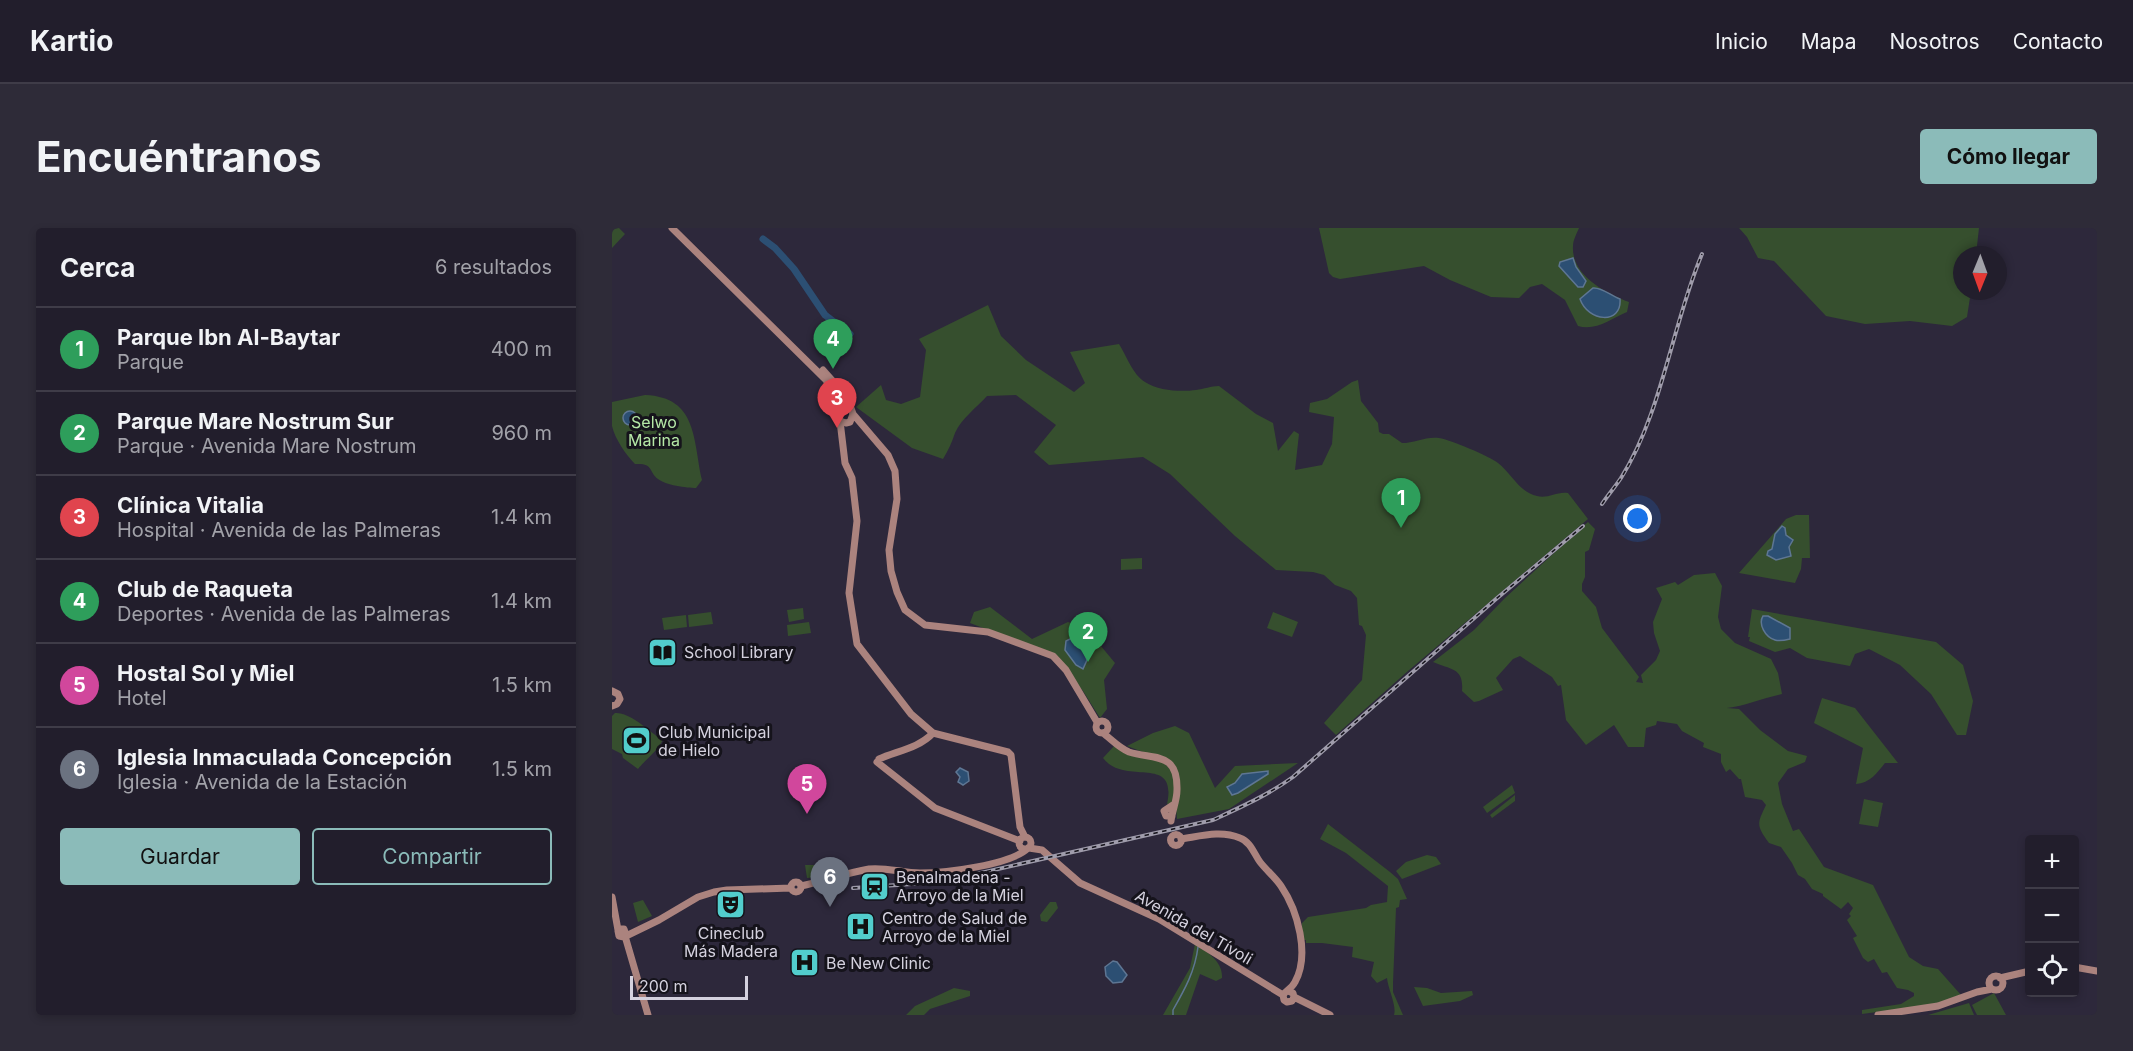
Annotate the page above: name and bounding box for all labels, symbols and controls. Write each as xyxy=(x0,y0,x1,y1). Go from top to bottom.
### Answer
text: Kartio xyxy=(30,24,113,58)
text: Inicio xyxy=(1715,29,1768,54)
text: Mapa xyxy=(1801,29,1856,54)
text: Nosotros xyxy=(1889,29,1980,54)
text: Contacto xyxy=(2013,29,2103,54)
button: Cómo llegar xyxy=(1920,129,2097,184)
text: Encuéntranos xyxy=(36,131,321,182)
north arrow xyxy=(1953,246,2007,300)
text: Cerca xyxy=(60,252,135,283)
text: 6 resultados xyxy=(435,255,552,279)
pin: 4 xyxy=(814,320,852,369)
text: Parque Ibn Al-Baytar xyxy=(117,324,340,350)
text: 1 xyxy=(75,337,84,361)
text: 400 m xyxy=(491,337,552,361)
text: Parque xyxy=(117,350,184,374)
pin: 3 xyxy=(818,378,856,428)
text: Parque Mare Nostrum Sur xyxy=(117,408,394,434)
park label: Selwo Marina xyxy=(628,412,680,450)
text: 2 xyxy=(73,421,86,445)
text: 960 m xyxy=(491,421,552,445)
text: Parque · Avenida Mare Nostrum xyxy=(117,434,416,458)
pin: 1 xyxy=(1382,478,1420,528)
text: Clínica Vitalia xyxy=(117,492,264,518)
your location xyxy=(1623,504,1652,533)
text: 3 xyxy=(73,505,86,529)
text: 1.4 km xyxy=(491,505,552,529)
text: Hospital · Avenida de las Palmeras xyxy=(117,518,441,542)
text: Club de Raqueta xyxy=(117,576,293,602)
text: 4 xyxy=(73,589,86,613)
text: 1.4 km xyxy=(491,589,552,613)
text: Deportes · Avenida de las Palmeras xyxy=(117,602,451,626)
pin: 2 xyxy=(1068,612,1108,662)
library icon: School Library xyxy=(647,636,679,668)
place label: School Library xyxy=(684,642,793,662)
text: Hostal Sol y Miel xyxy=(117,660,294,686)
text: 5 xyxy=(73,673,86,697)
text: 1.5 km xyxy=(492,673,552,697)
text: Hotel xyxy=(117,686,167,710)
place label: Club Municipal de Hielo xyxy=(658,722,770,760)
sports icon: Club Municipal de Hielo xyxy=(621,725,653,757)
text: Iglesia Inmaculada Concepción xyxy=(117,744,452,770)
text: 6 xyxy=(73,757,86,781)
text: 1.5 km xyxy=(492,757,552,781)
pin: 5 xyxy=(788,764,826,814)
text: Iglesia · Avenida de la Estación xyxy=(117,770,407,794)
button: Guardar xyxy=(60,828,300,885)
button: Compartir xyxy=(312,828,552,885)
map controls xyxy=(2025,835,2079,997)
button: + xyxy=(2025,835,2079,889)
pin: 6 xyxy=(810,858,850,907)
place label: Benalmadena - Arroyo de la Miel xyxy=(896,867,1024,905)
station icon: Benalmadena - Arroyo de la Miel xyxy=(859,870,891,902)
street label: Avenida del Tívoli xyxy=(1132,885,1256,969)
theatre icon: Cineclub Más Madera xyxy=(715,889,747,921)
button: − xyxy=(2025,889,2079,943)
place label: Centro de Salud de Arroyo de la Miel xyxy=(882,908,1027,946)
hospital icon: Centro de Salud de Arroyo de la Miel xyxy=(845,911,877,943)
place label: Cineclub Más Madera xyxy=(684,923,778,961)
button: locate xyxy=(2025,943,2079,997)
hospital icon: Be New Clinic xyxy=(789,947,821,979)
place label: Be New Clinic xyxy=(826,953,931,973)
scale bar xyxy=(630,973,748,1000)
text: 200 m xyxy=(639,976,687,996)

